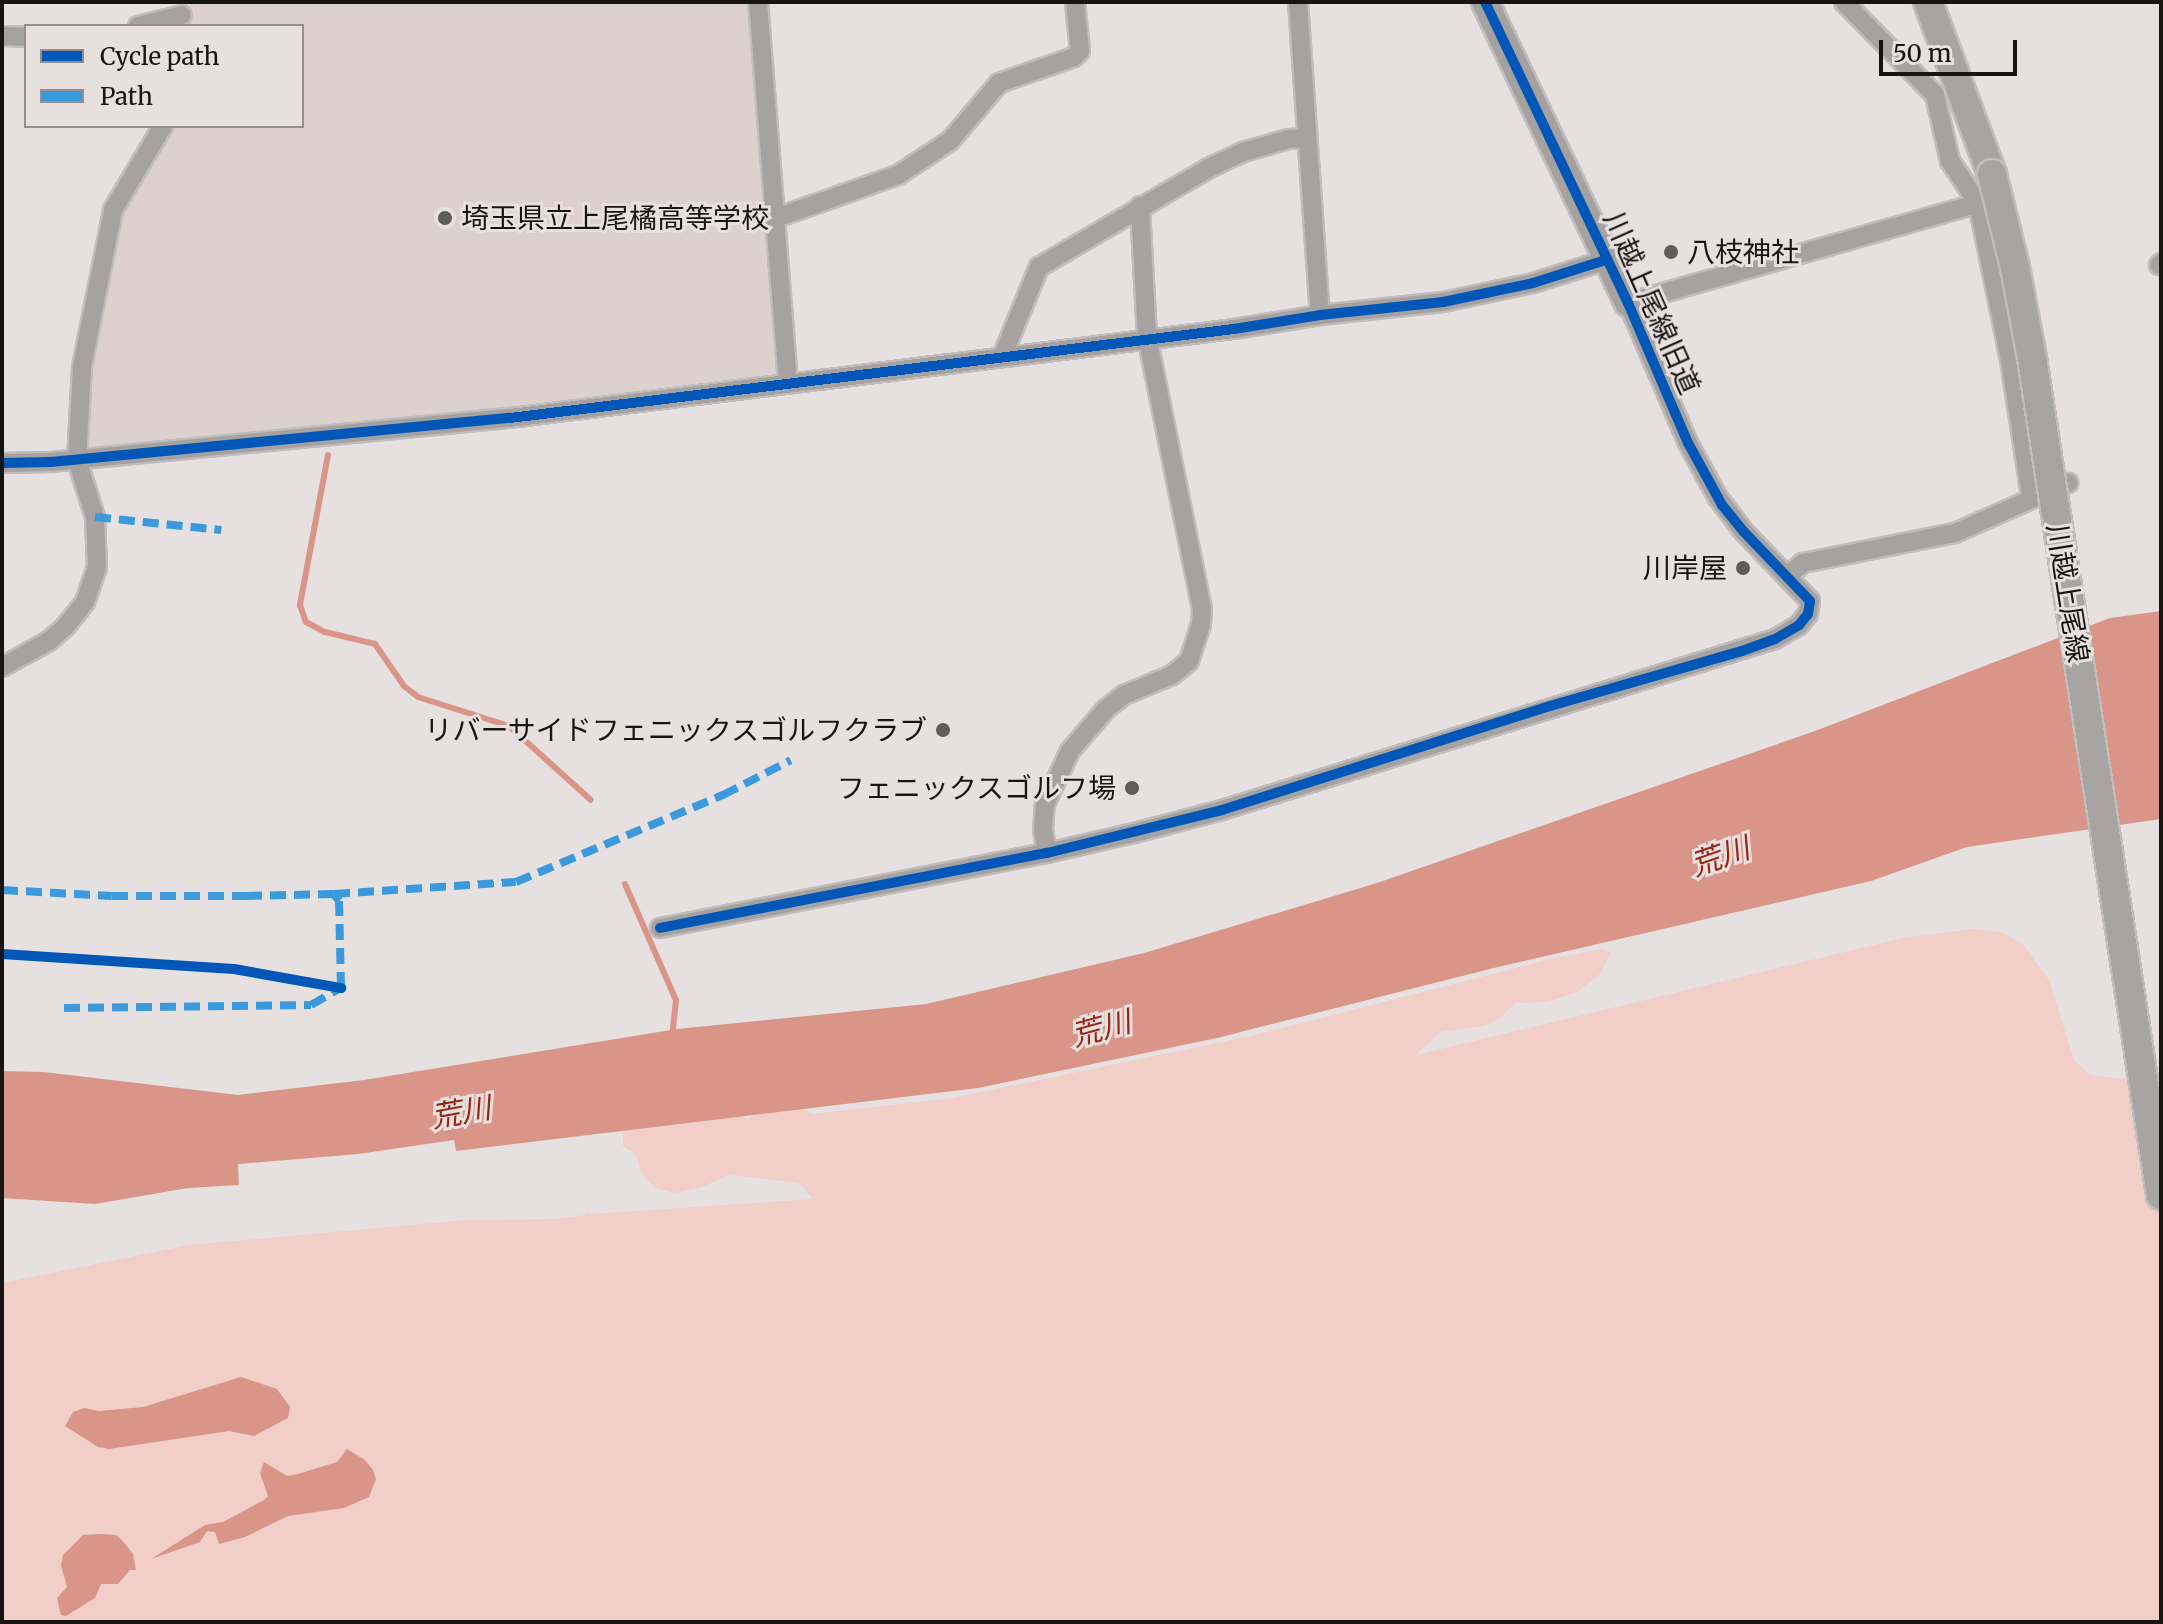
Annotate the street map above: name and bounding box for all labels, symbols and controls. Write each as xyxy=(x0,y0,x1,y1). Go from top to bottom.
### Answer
legend xyxy=(24,24,304,128)
scale bar xyxy=(1883,24,2021,74)
text: 50 m xyxy=(1893,38,1952,69)
text: Cycle path xyxy=(100,41,219,72)
text: Path xyxy=(100,81,153,112)
place label: 埼玉県立上尾橘高等学校 xyxy=(461,201,769,235)
street label: 川越上尾線旧道 xyxy=(1597,207,1707,399)
marker: 埼玉県立上尾橘高等学校 xyxy=(436,209,454,227)
place label: 八枝神社 xyxy=(1687,235,1799,269)
marker: 八枝神社 xyxy=(1662,243,1680,261)
street label: 川越上尾線 xyxy=(2040,521,2096,665)
place label: 川岸屋 xyxy=(1643,551,1727,585)
marker: 川岸屋 xyxy=(1734,559,1752,577)
place label: リバーサイドフェニックスゴルフクラブ xyxy=(423,713,927,747)
marker: リバーサイドフェニックスゴルフクラブ xyxy=(934,721,952,739)
place label: フェニックスゴルフ場 xyxy=(836,771,1116,805)
marker: フェニックスゴルフ場 xyxy=(1123,779,1141,797)
water label: 荒川 xyxy=(1686,829,1754,883)
water label: 荒川 xyxy=(1067,1003,1135,1053)
water label: 荒川 xyxy=(428,1089,494,1135)

